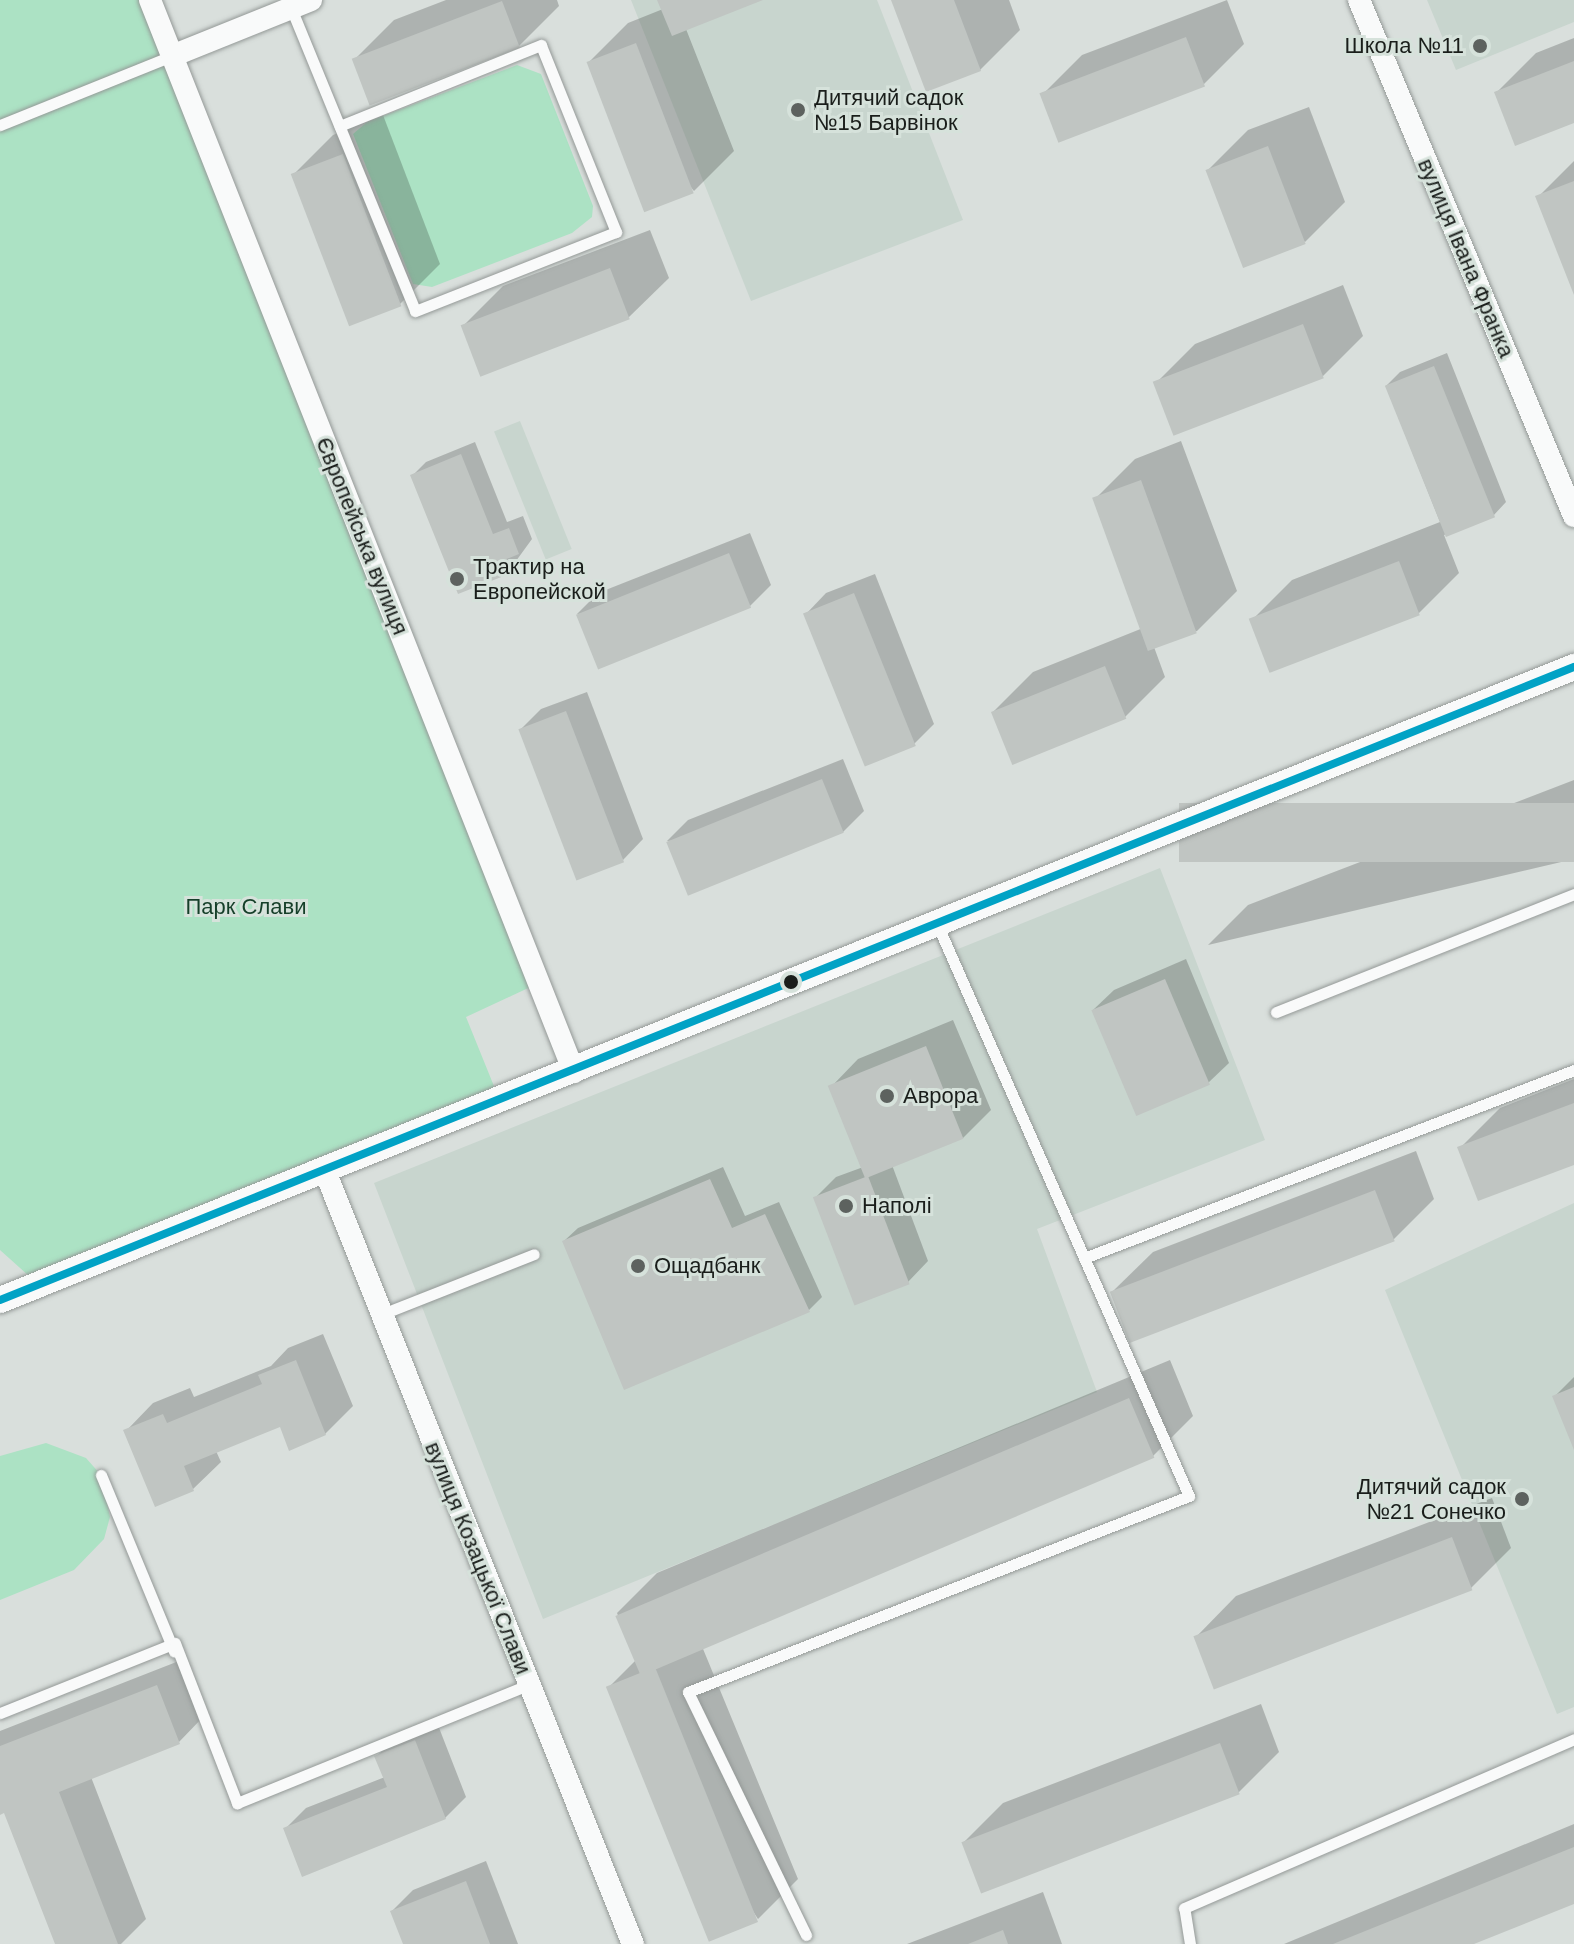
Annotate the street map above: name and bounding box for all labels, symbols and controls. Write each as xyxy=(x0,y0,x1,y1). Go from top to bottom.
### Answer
place label: Школа №11 xyxy=(1345,33,1464,59)
marker: Школа №11 xyxy=(1471,37,1489,55)
place label: Дитячий садок №15 Барвінок xyxy=(814,84,963,136)
marker: Дитячий садок №15 Барвінок xyxy=(789,101,807,119)
street label: вулиця Івана Франка xyxy=(1412,155,1520,361)
street label: Європейська вулиця xyxy=(310,433,414,639)
place label: Трактир на Европейской xyxy=(473,553,606,604)
marker: Трактир на Европейской xyxy=(448,570,466,588)
park label: Парк Слави xyxy=(186,894,306,920)
unlabelled marker xyxy=(783,974,799,990)
place label: Аврора xyxy=(903,1083,978,1109)
marker: Аврора xyxy=(878,1087,896,1105)
place label: Наполі xyxy=(862,1193,932,1219)
marker: Наполі xyxy=(837,1197,855,1215)
place label: Ощадбанк xyxy=(654,1253,760,1279)
marker: Ощадбанк xyxy=(629,1257,647,1275)
street label: вулиця Козацької Слави xyxy=(419,1438,537,1678)
place label: Дитячий садок №21 Сонечко xyxy=(1357,1473,1506,1524)
marker: Дитячий садок №21 Сонечко xyxy=(1513,1490,1531,1508)

